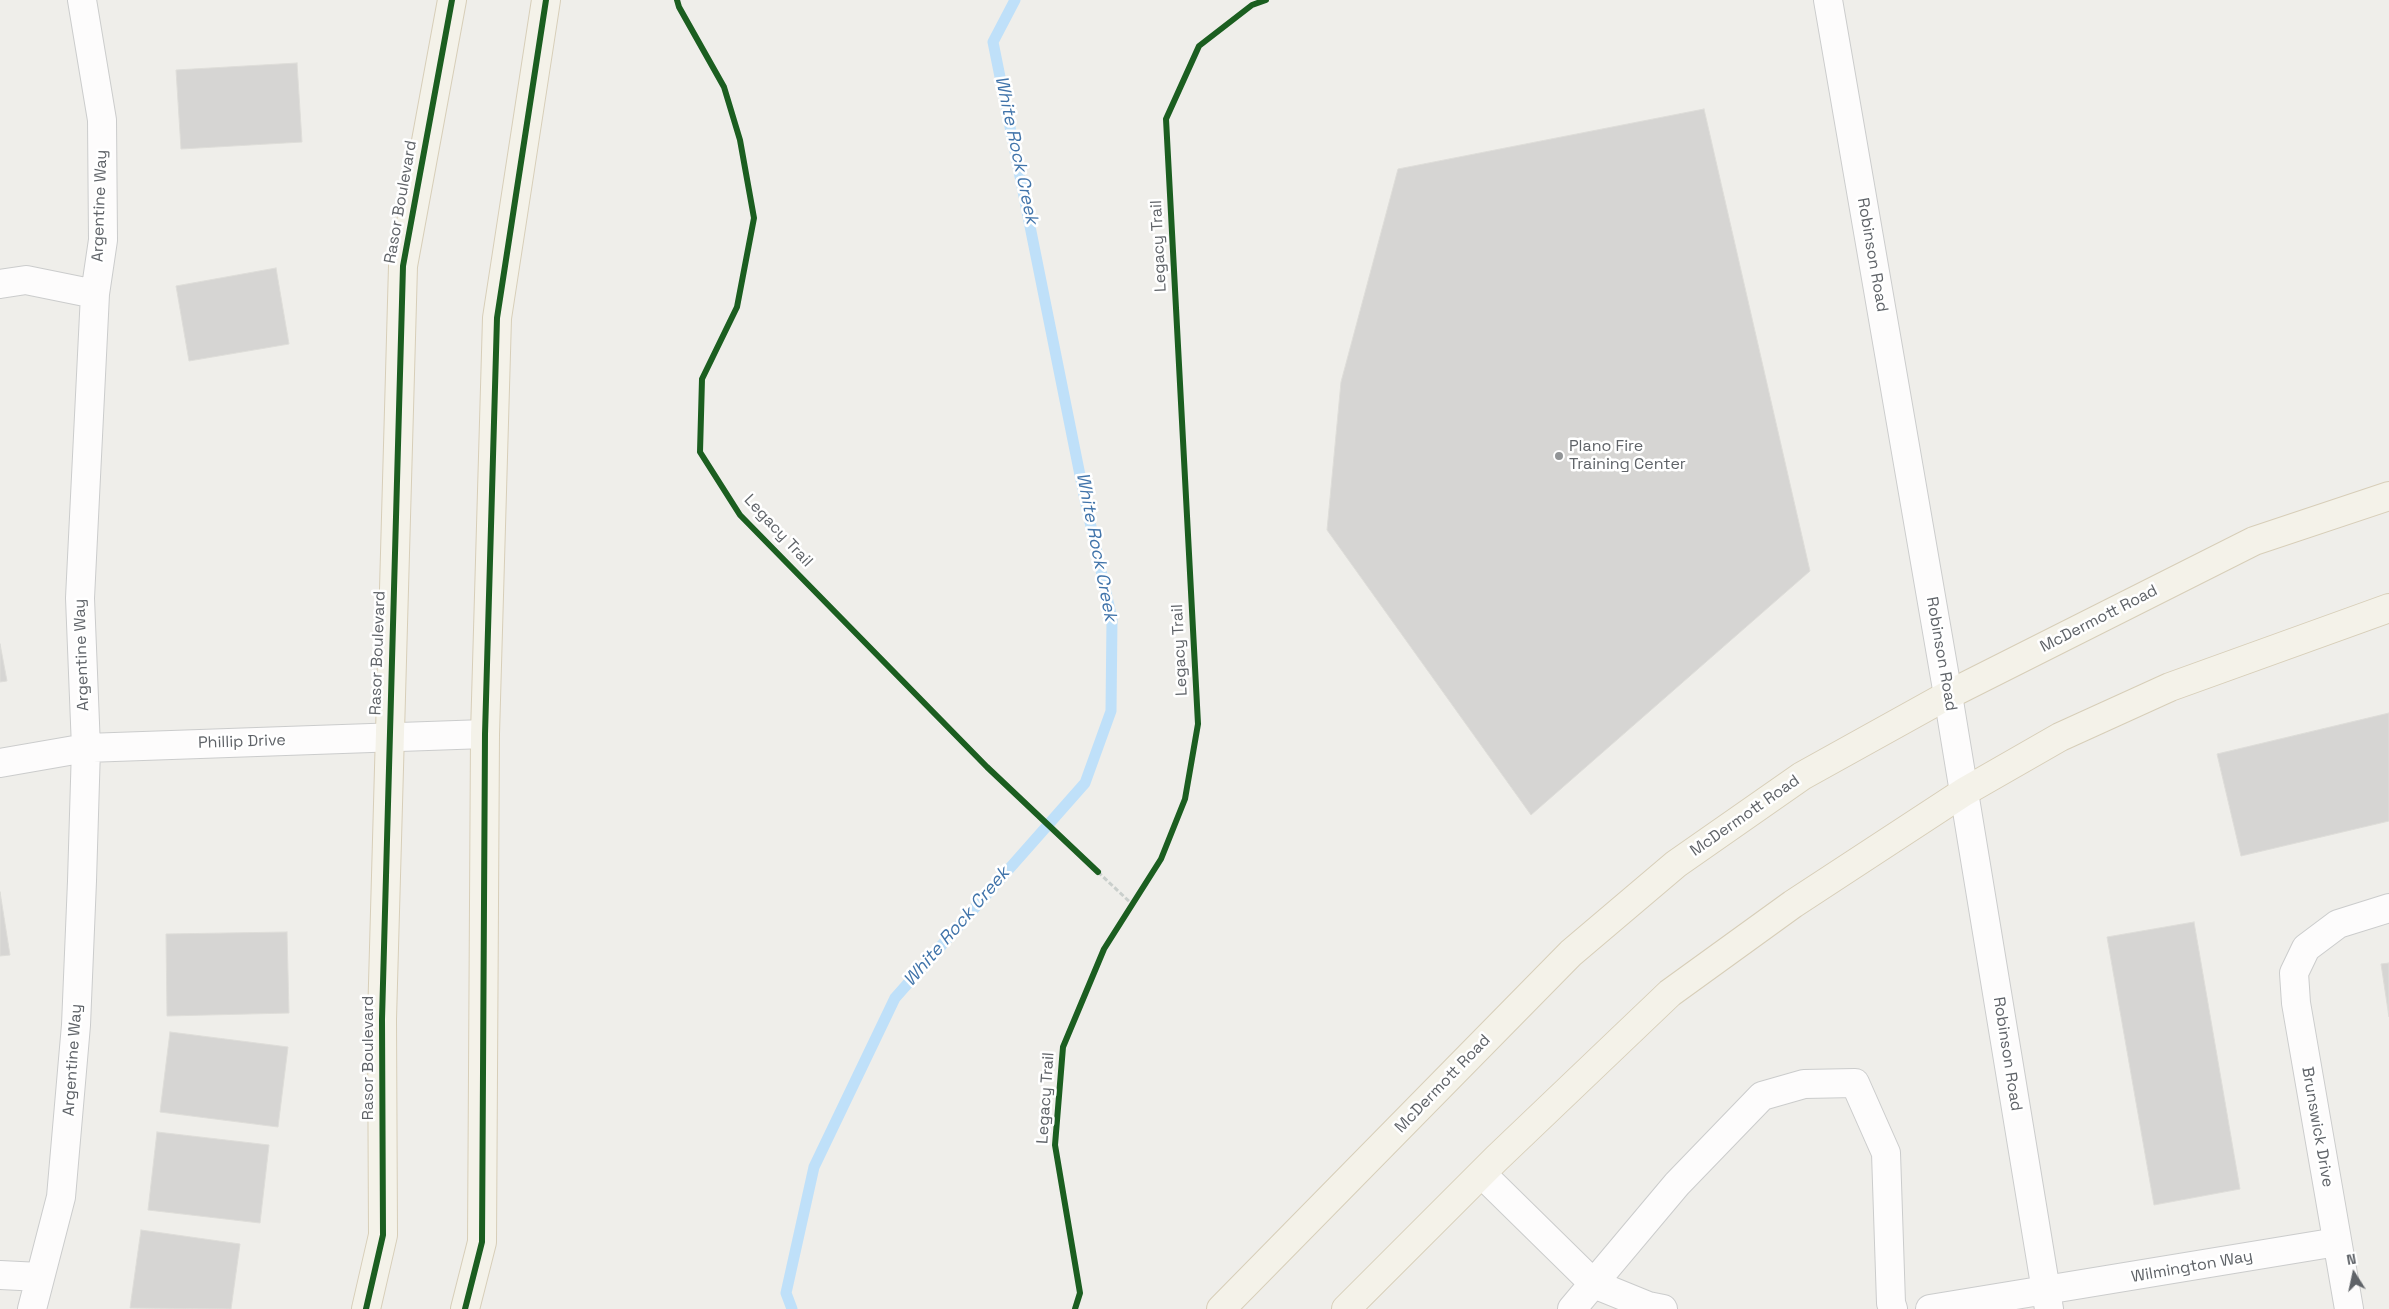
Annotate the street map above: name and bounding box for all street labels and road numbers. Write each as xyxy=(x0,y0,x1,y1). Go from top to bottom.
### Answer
street label: Rasor Boulevard xyxy=(381,139,421,265)
street label: Argentine Way xyxy=(88,149,112,263)
street label: Robinson Road xyxy=(1853,196,1891,314)
street label: Legacy Trail xyxy=(1147,200,1171,292)
street label: Legacy Trail xyxy=(740,491,816,571)
street label: McDermott Road xyxy=(2037,581,2161,657)
street label: Rasor Boulevard xyxy=(366,590,390,716)
street label: Robinson Road xyxy=(1922,595,1960,713)
street label: Argentine Way xyxy=(70,598,94,712)
street label: Legacy Trail xyxy=(1168,604,1192,696)
street label: Phillip Drive xyxy=(198,731,286,753)
street label: McDermott Road xyxy=(1687,771,1803,861)
street label: Robinson Road xyxy=(1988,995,2026,1113)
street label: Rasor Boulevard xyxy=(359,996,379,1120)
street label: Argentine Way xyxy=(60,1003,86,1117)
street label: McDermott Road xyxy=(1391,1031,1495,1137)
street label: Legacy Trail xyxy=(1033,1052,1059,1144)
street label: Brunswick Drive xyxy=(2297,1065,2337,1189)
street label: Wilmington Way xyxy=(2130,1247,2254,1287)

